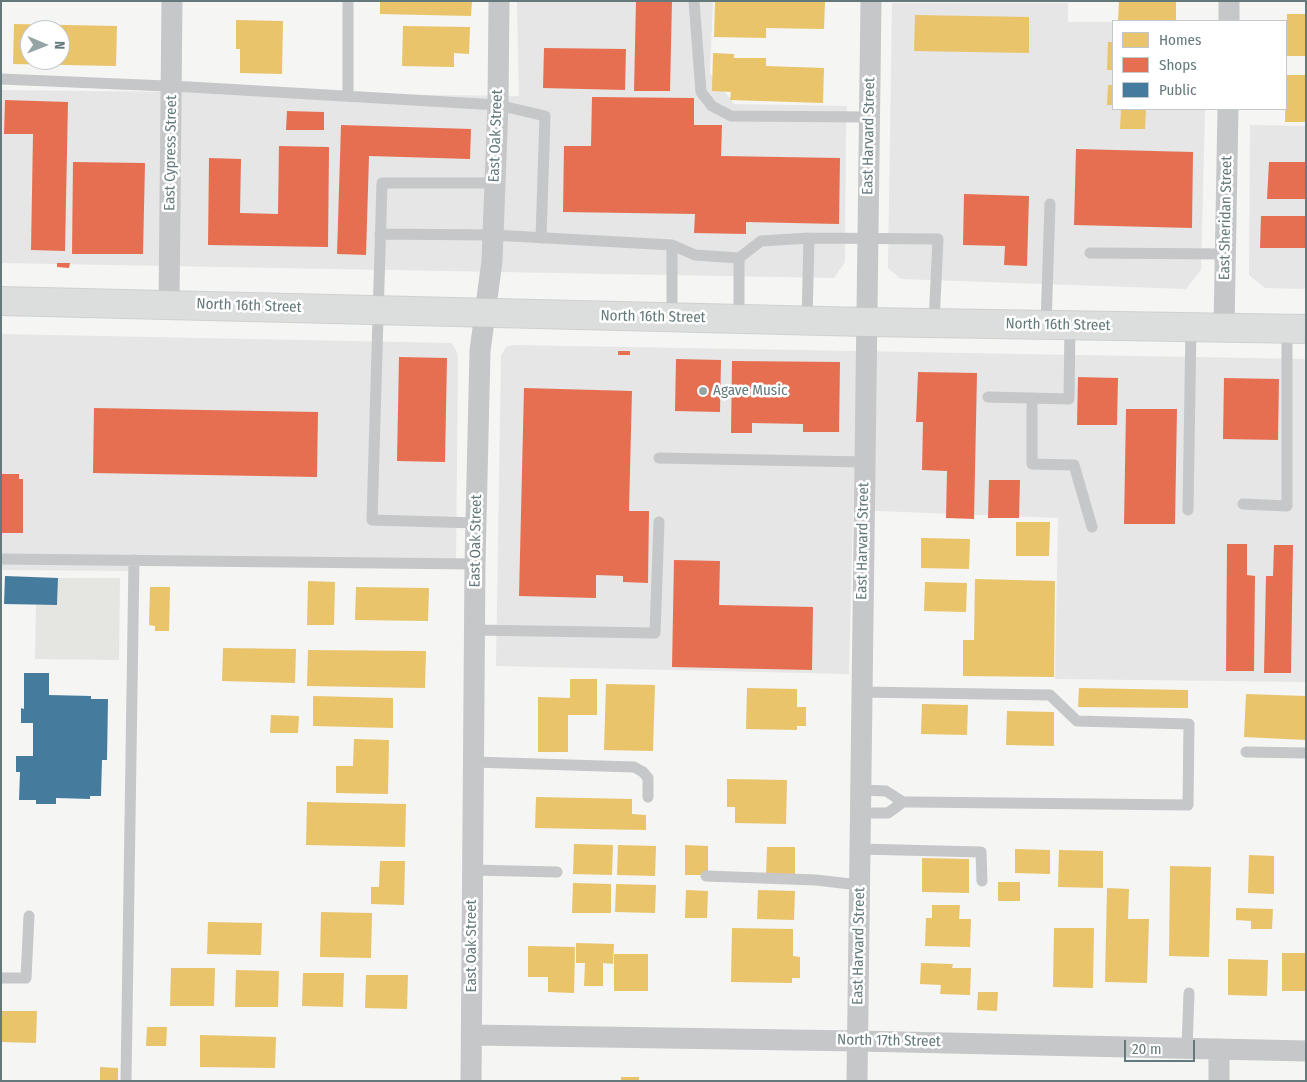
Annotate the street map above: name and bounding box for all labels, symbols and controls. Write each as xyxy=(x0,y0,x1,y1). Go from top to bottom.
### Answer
north arrow xyxy=(20,20,70,70)
legend xyxy=(1112,20,1287,110)
text: Homes xyxy=(1159,31,1201,49)
text: N xyxy=(51,41,68,50)
text: Shops xyxy=(1159,56,1197,74)
street label: East Harvard Street xyxy=(859,77,879,195)
text: Public xyxy=(1159,81,1196,99)
street label: East Oak Street xyxy=(485,89,507,183)
street label: East Cypress Street xyxy=(161,95,181,211)
street label: East Sheridan Street xyxy=(1216,156,1236,280)
street label: North 16th Street xyxy=(196,295,302,317)
street label: North 16th Street xyxy=(600,307,706,327)
street label: North 16th Street xyxy=(1005,315,1111,335)
place label: Agave Music xyxy=(713,382,787,400)
marker: Agave Music xyxy=(697,385,709,397)
street label: East Harvard Street xyxy=(853,482,873,600)
street label: East Oak Street xyxy=(466,494,486,588)
street label: East Harvard Street xyxy=(849,887,869,1005)
street label: East Oak Street xyxy=(463,900,481,992)
scale bar xyxy=(1127,1030,1198,1062)
street label: North 17th Street xyxy=(837,1031,941,1051)
text: 20 m xyxy=(1132,1040,1162,1058)

